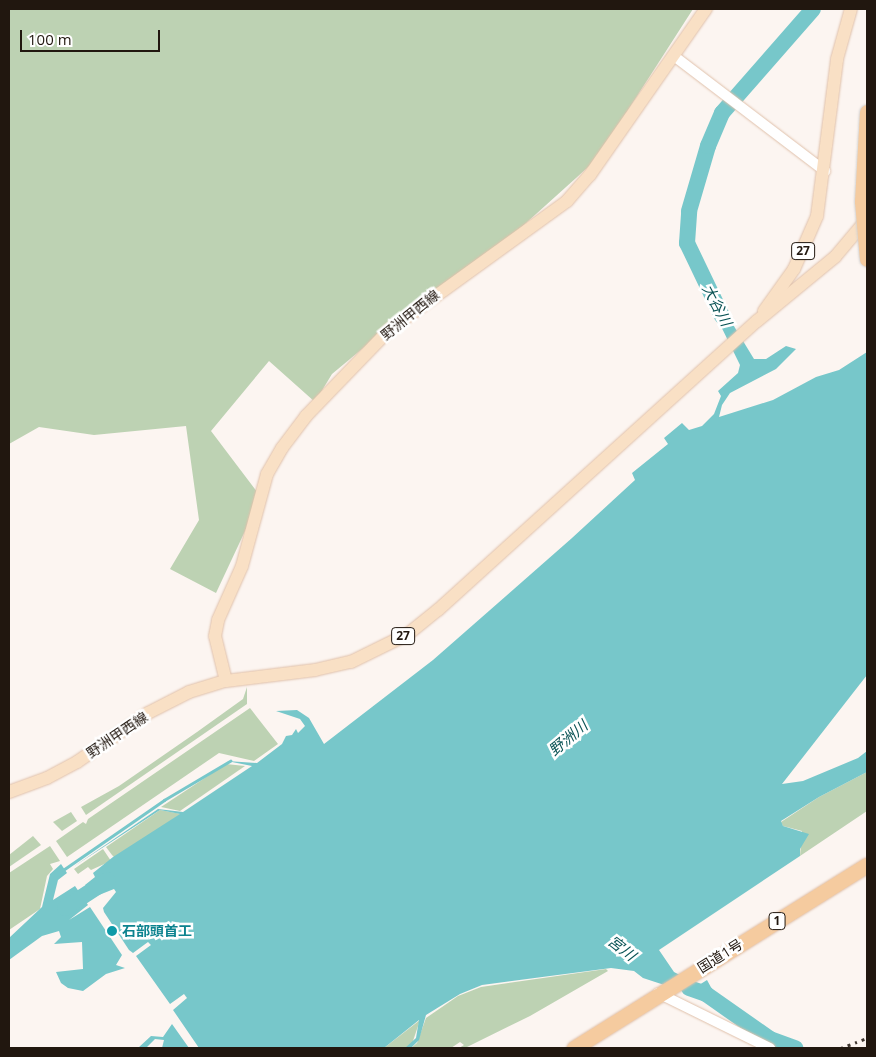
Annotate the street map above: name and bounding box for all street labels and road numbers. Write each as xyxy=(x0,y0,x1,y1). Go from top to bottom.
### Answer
road number: 27 xyxy=(790,242,816,260)
street label: 野洲甲西線 xyxy=(378,286,442,344)
road number: 27 xyxy=(390,626,416,646)
street label: 野洲甲西線 xyxy=(83,708,151,762)
road number: 1 xyxy=(768,911,786,930)
street label: 国道1号 xyxy=(694,936,746,976)

